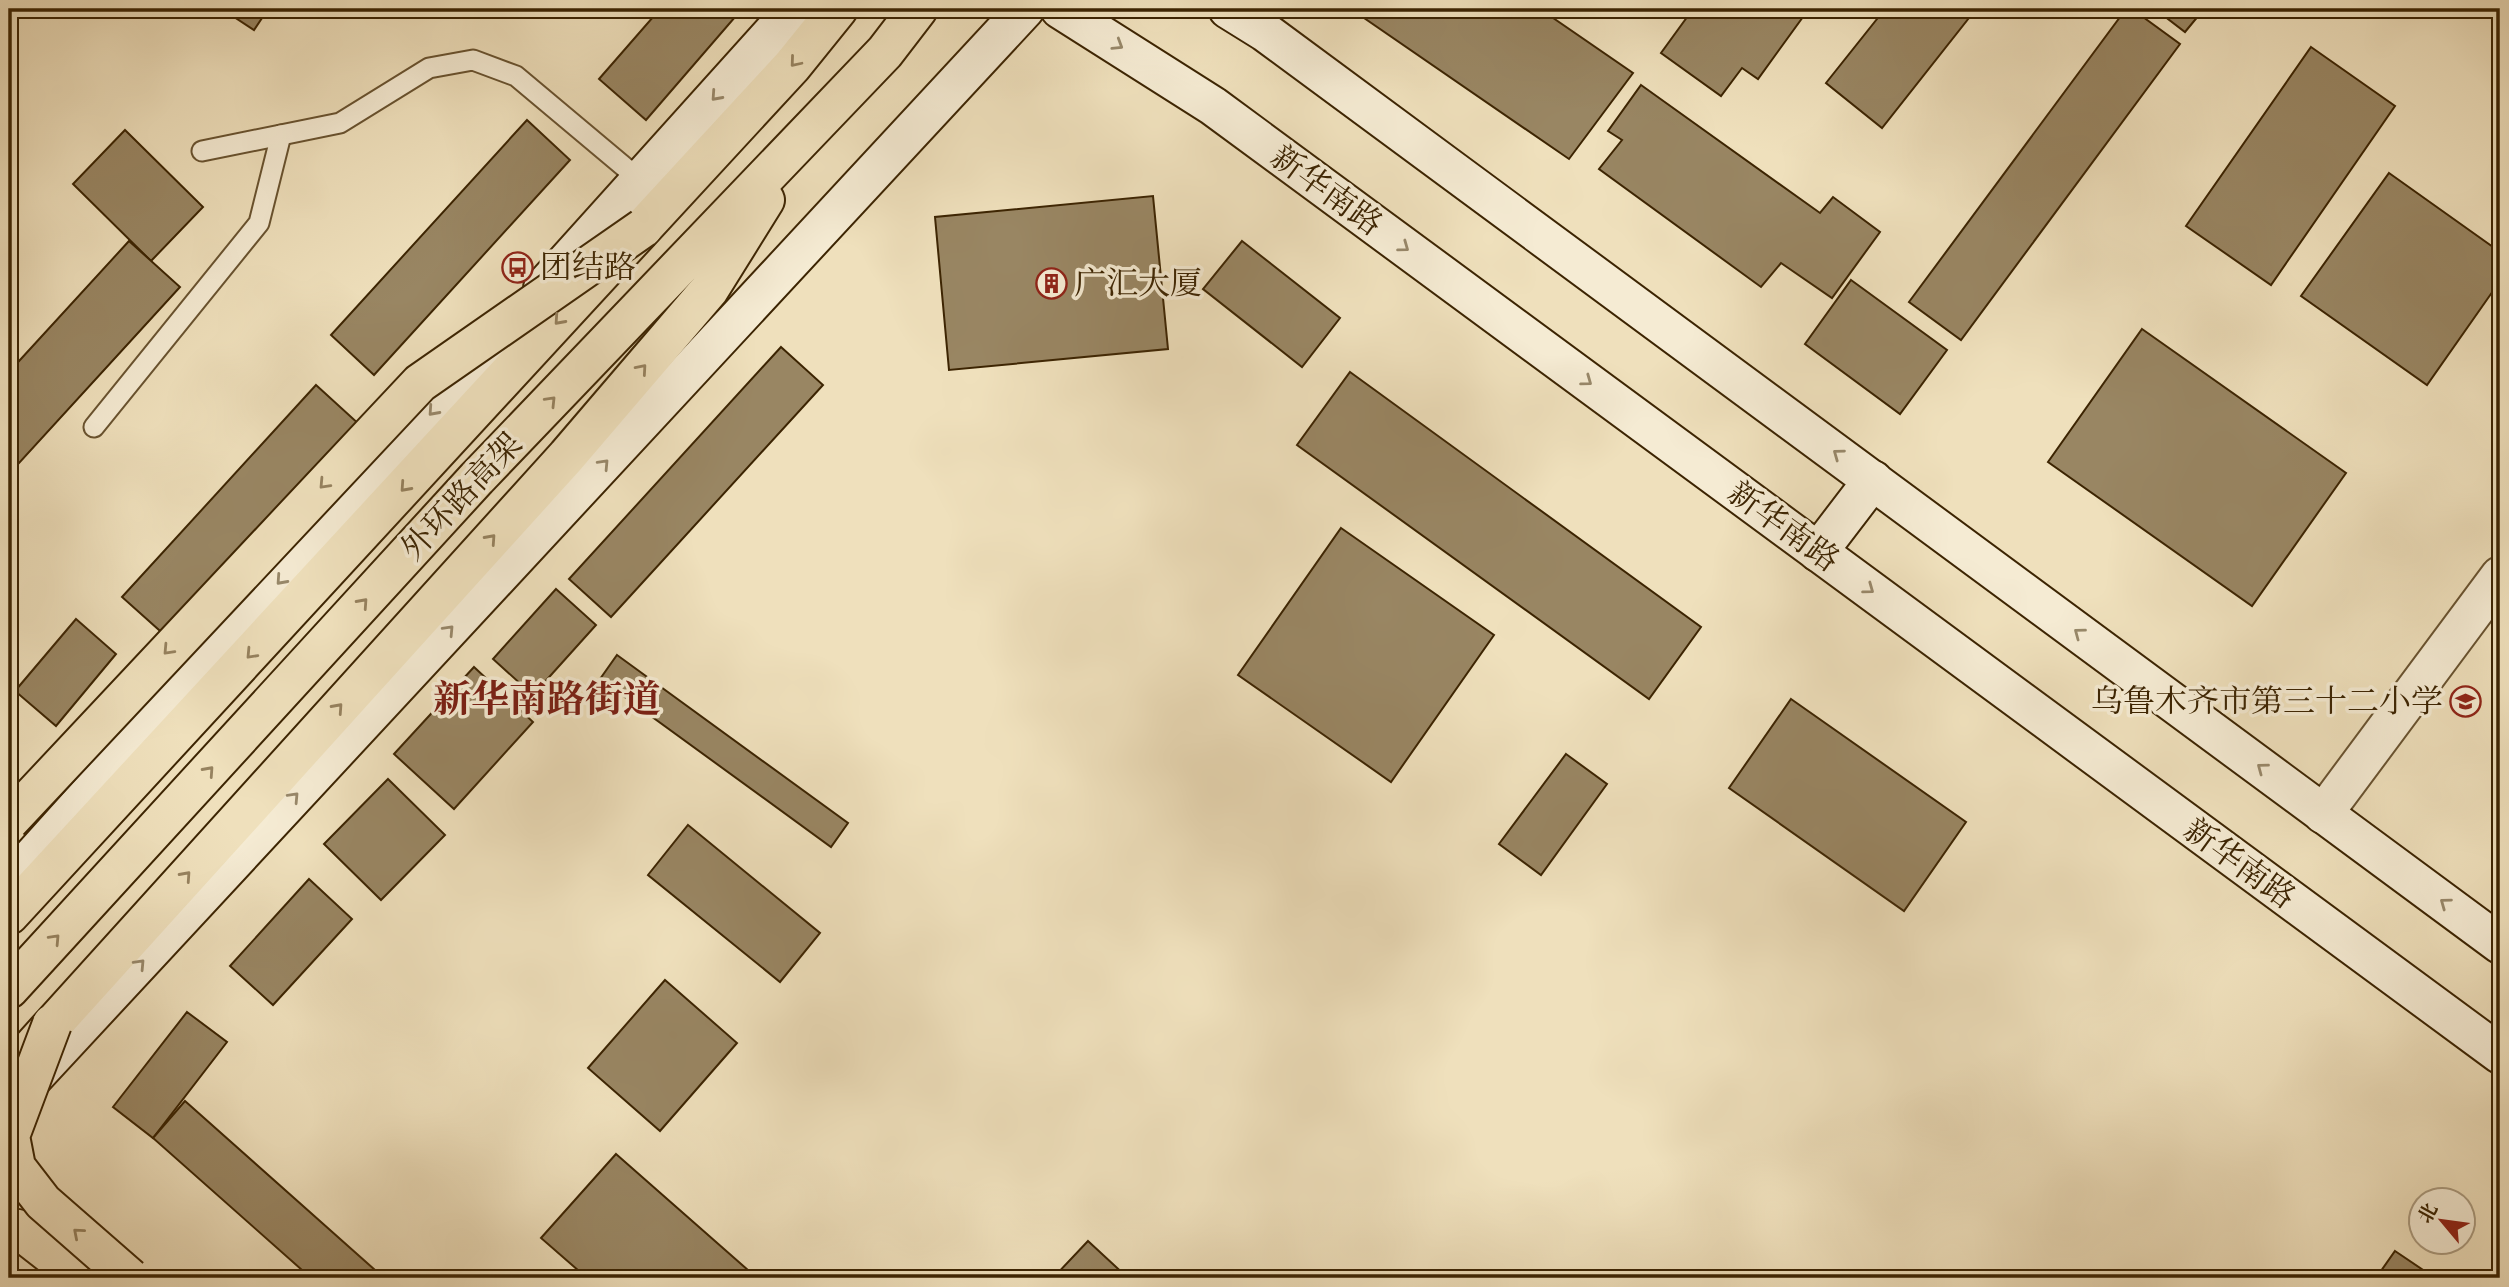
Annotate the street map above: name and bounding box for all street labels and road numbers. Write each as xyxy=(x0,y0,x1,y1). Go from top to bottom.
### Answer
street label: 新华南路 xyxy=(1263,135,1391,245)
street label: 外环路高架 xyxy=(391,423,531,569)
street label: 新华南路 xyxy=(1720,471,1848,581)
street label: 新华南路 xyxy=(2176,808,2304,918)

